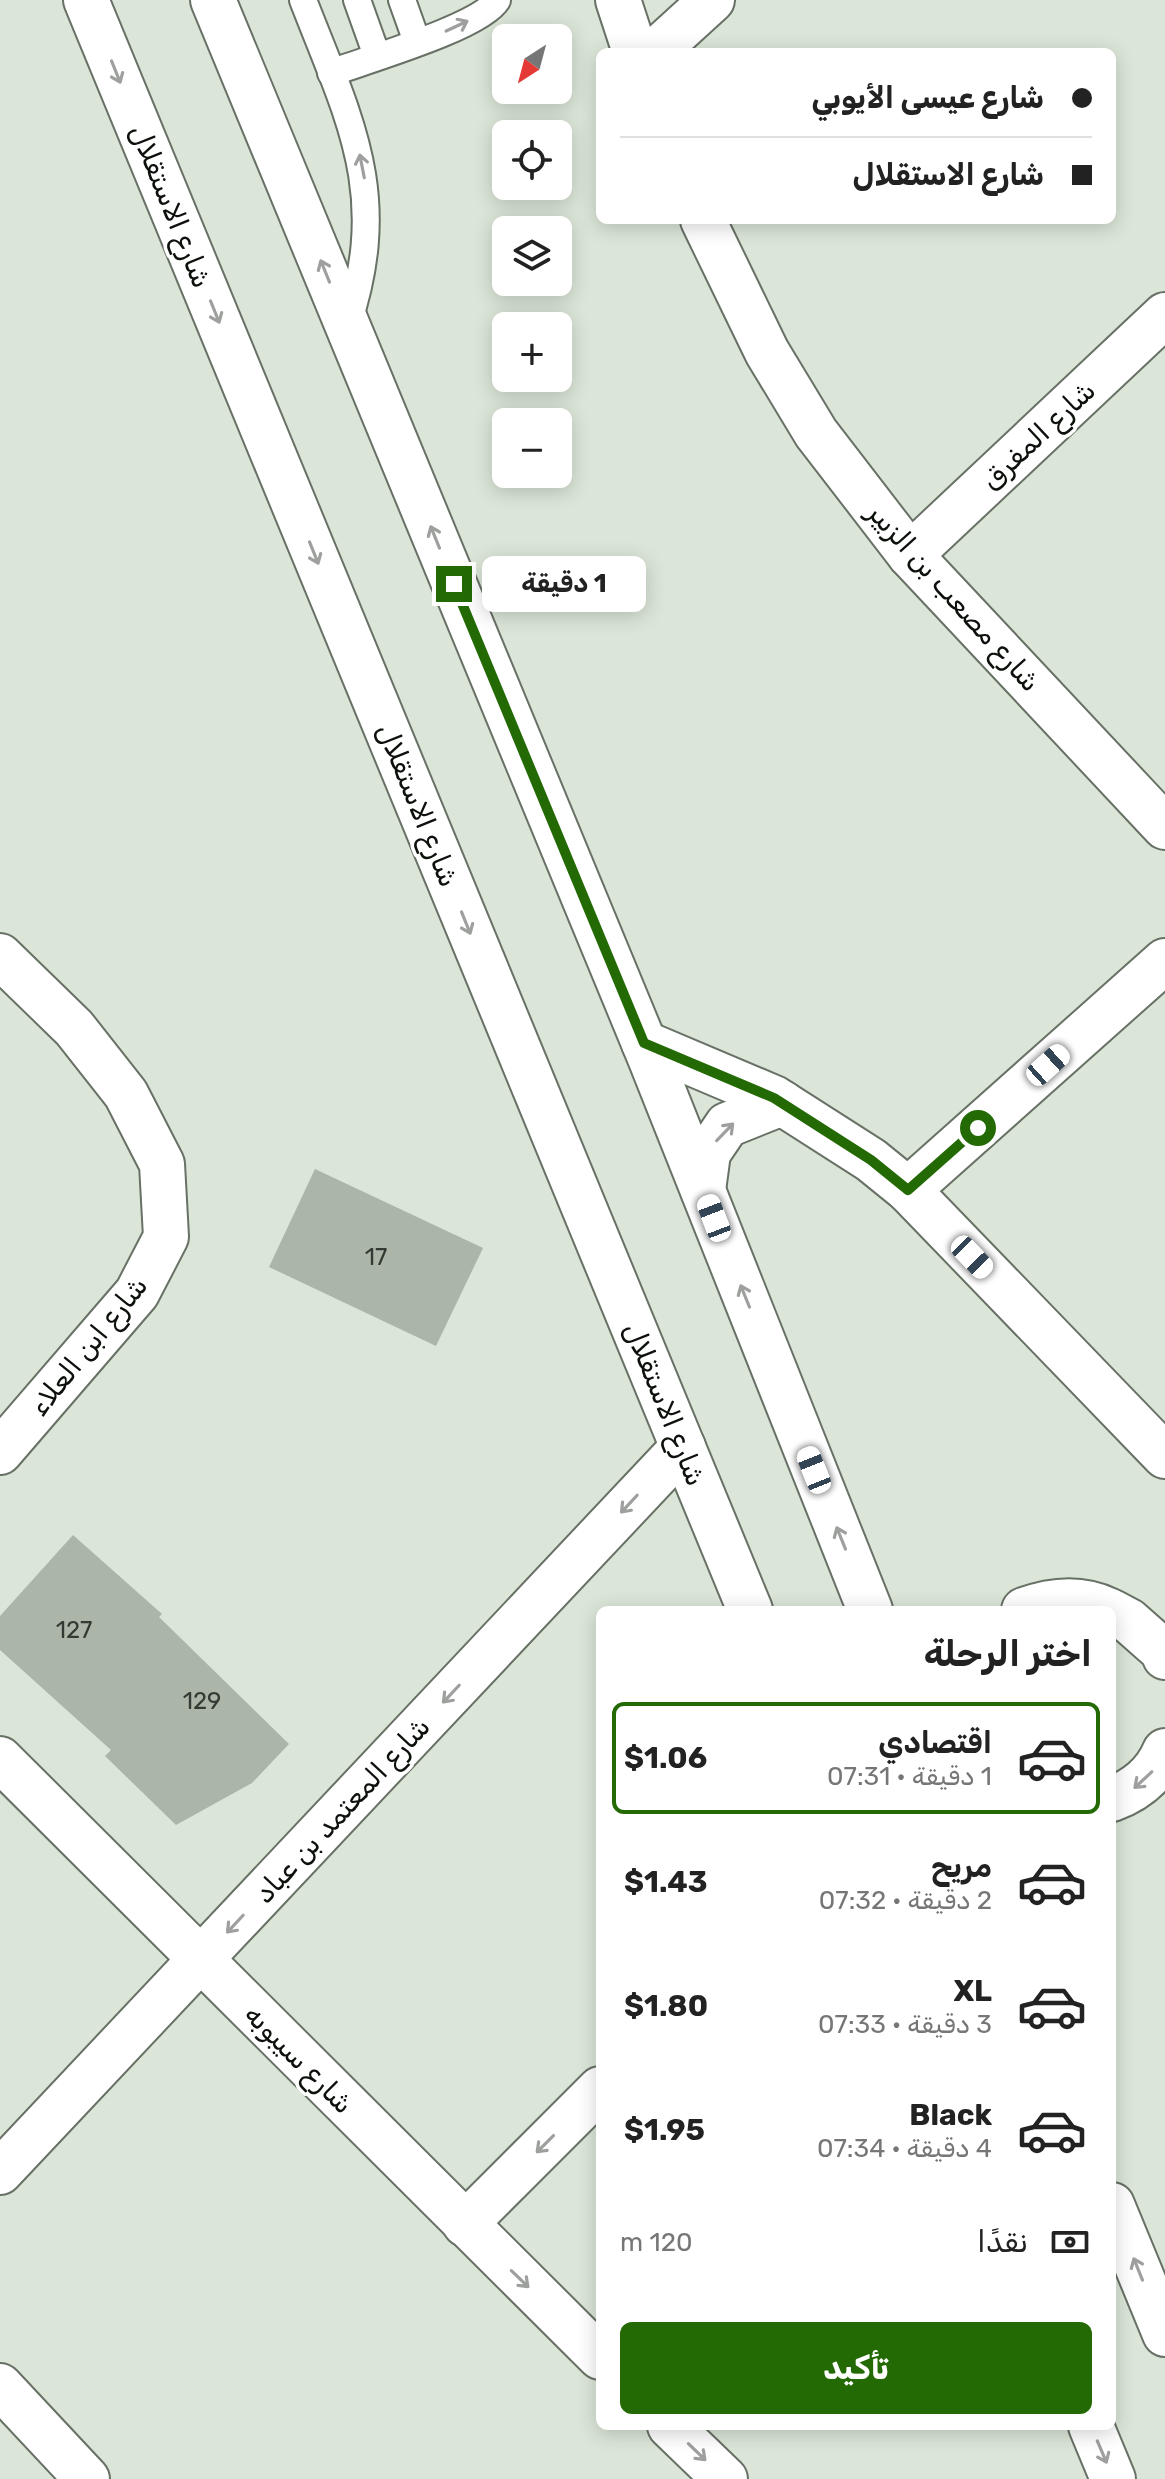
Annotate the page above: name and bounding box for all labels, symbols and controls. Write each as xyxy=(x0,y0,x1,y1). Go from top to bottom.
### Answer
one-way arrow xyxy=(444,18,468,33)
north arrow xyxy=(492,24,572,104)
map controls xyxy=(492,24,572,488)
one-way arrow xyxy=(109,59,124,84)
text: شارع عيسى الأيوبي xyxy=(811,80,1044,116)
street label: شارع الاستقلال xyxy=(120,119,219,294)
button: locate xyxy=(492,120,572,200)
one-way arrow xyxy=(353,154,368,180)
text: شارع الاستقلال xyxy=(853,157,1044,193)
button: layers xyxy=(492,216,572,296)
one-way arrow xyxy=(316,259,331,284)
one-way arrow xyxy=(209,299,223,324)
button: + xyxy=(492,312,572,392)
street label: شارع المفرق xyxy=(974,374,1104,499)
button: − xyxy=(492,408,572,488)
street label: شارع مصعب بن الزبير xyxy=(857,494,1047,700)
one-way arrow xyxy=(426,525,441,550)
one-way arrow xyxy=(308,540,322,565)
callout: 1 دقيقة xyxy=(482,556,646,612)
route end xyxy=(436,566,472,602)
text: 1 دقيقة xyxy=(521,568,607,599)
street label: شارع الاستقلال xyxy=(367,718,466,893)
one-way arrow xyxy=(460,910,475,935)
car xyxy=(1022,1040,1074,1090)
route start xyxy=(960,1110,996,1146)
one-way arrow xyxy=(716,1122,735,1142)
car xyxy=(694,1191,734,1245)
car xyxy=(947,1231,997,1283)
house number: 17 xyxy=(365,1243,387,1271)
street label: شارع ابن العلاء xyxy=(22,1270,157,1424)
one-way arrow xyxy=(737,1284,751,1309)
street label: شارع الاستقلال xyxy=(614,1317,713,1492)
car xyxy=(794,1443,834,1497)
one-way arrow xyxy=(620,1494,639,1514)
one-way arrow xyxy=(833,1526,847,1551)
house number: 127 xyxy=(56,1616,92,1644)
text: اختر الرحلة xyxy=(924,1632,1092,1675)
one-way arrow xyxy=(443,1683,461,1703)
house number: 129 xyxy=(183,1687,221,1715)
street label: شارع المعتمد بن عباد xyxy=(247,1710,439,1912)
icon: car xyxy=(1016,1722,1088,1794)
text: اقتصادي xyxy=(878,1725,992,1761)
text: $1.06 xyxy=(624,1740,707,1776)
text: 1 دقيقة · 07:31 xyxy=(827,1761,992,1792)
one-way arrow xyxy=(1133,1770,1154,1789)
icon: car xyxy=(1016,1846,1088,1918)
text: مريح xyxy=(931,1849,992,1885)
text: $1.43 xyxy=(624,1864,708,1900)
text: 2 دقيقة · 07:32 xyxy=(819,1885,992,1916)
one-way arrow xyxy=(225,1914,244,1934)
icon: car xyxy=(1016,1970,1088,2042)
text: XL xyxy=(953,1973,992,2009)
text: $1.80 xyxy=(624,1988,708,2024)
street label: شارع سيبوبه xyxy=(236,1998,360,2122)
text: 3 دقيقة · 07:33 xyxy=(818,2009,992,2040)
icon: car xyxy=(1016,2094,1088,2166)
text: Black xyxy=(909,2097,992,2133)
text: $1.95 xyxy=(624,2112,705,2148)
text: 4 دقيقة · 07:34 xyxy=(817,2133,992,2164)
one-way arrow xyxy=(536,2134,555,2153)
icon: cash xyxy=(1048,2220,1092,2264)
text: نقدًا xyxy=(977,2224,1028,2260)
text: 120 m xyxy=(620,2227,692,2258)
one-way arrow xyxy=(1130,2257,1145,2282)
one-way arrow xyxy=(510,2269,530,2288)
button: تأكيد xyxy=(620,2322,1092,2414)
one-way arrow xyxy=(1096,2440,1111,2464)
one-way arrow xyxy=(687,2442,707,2462)

